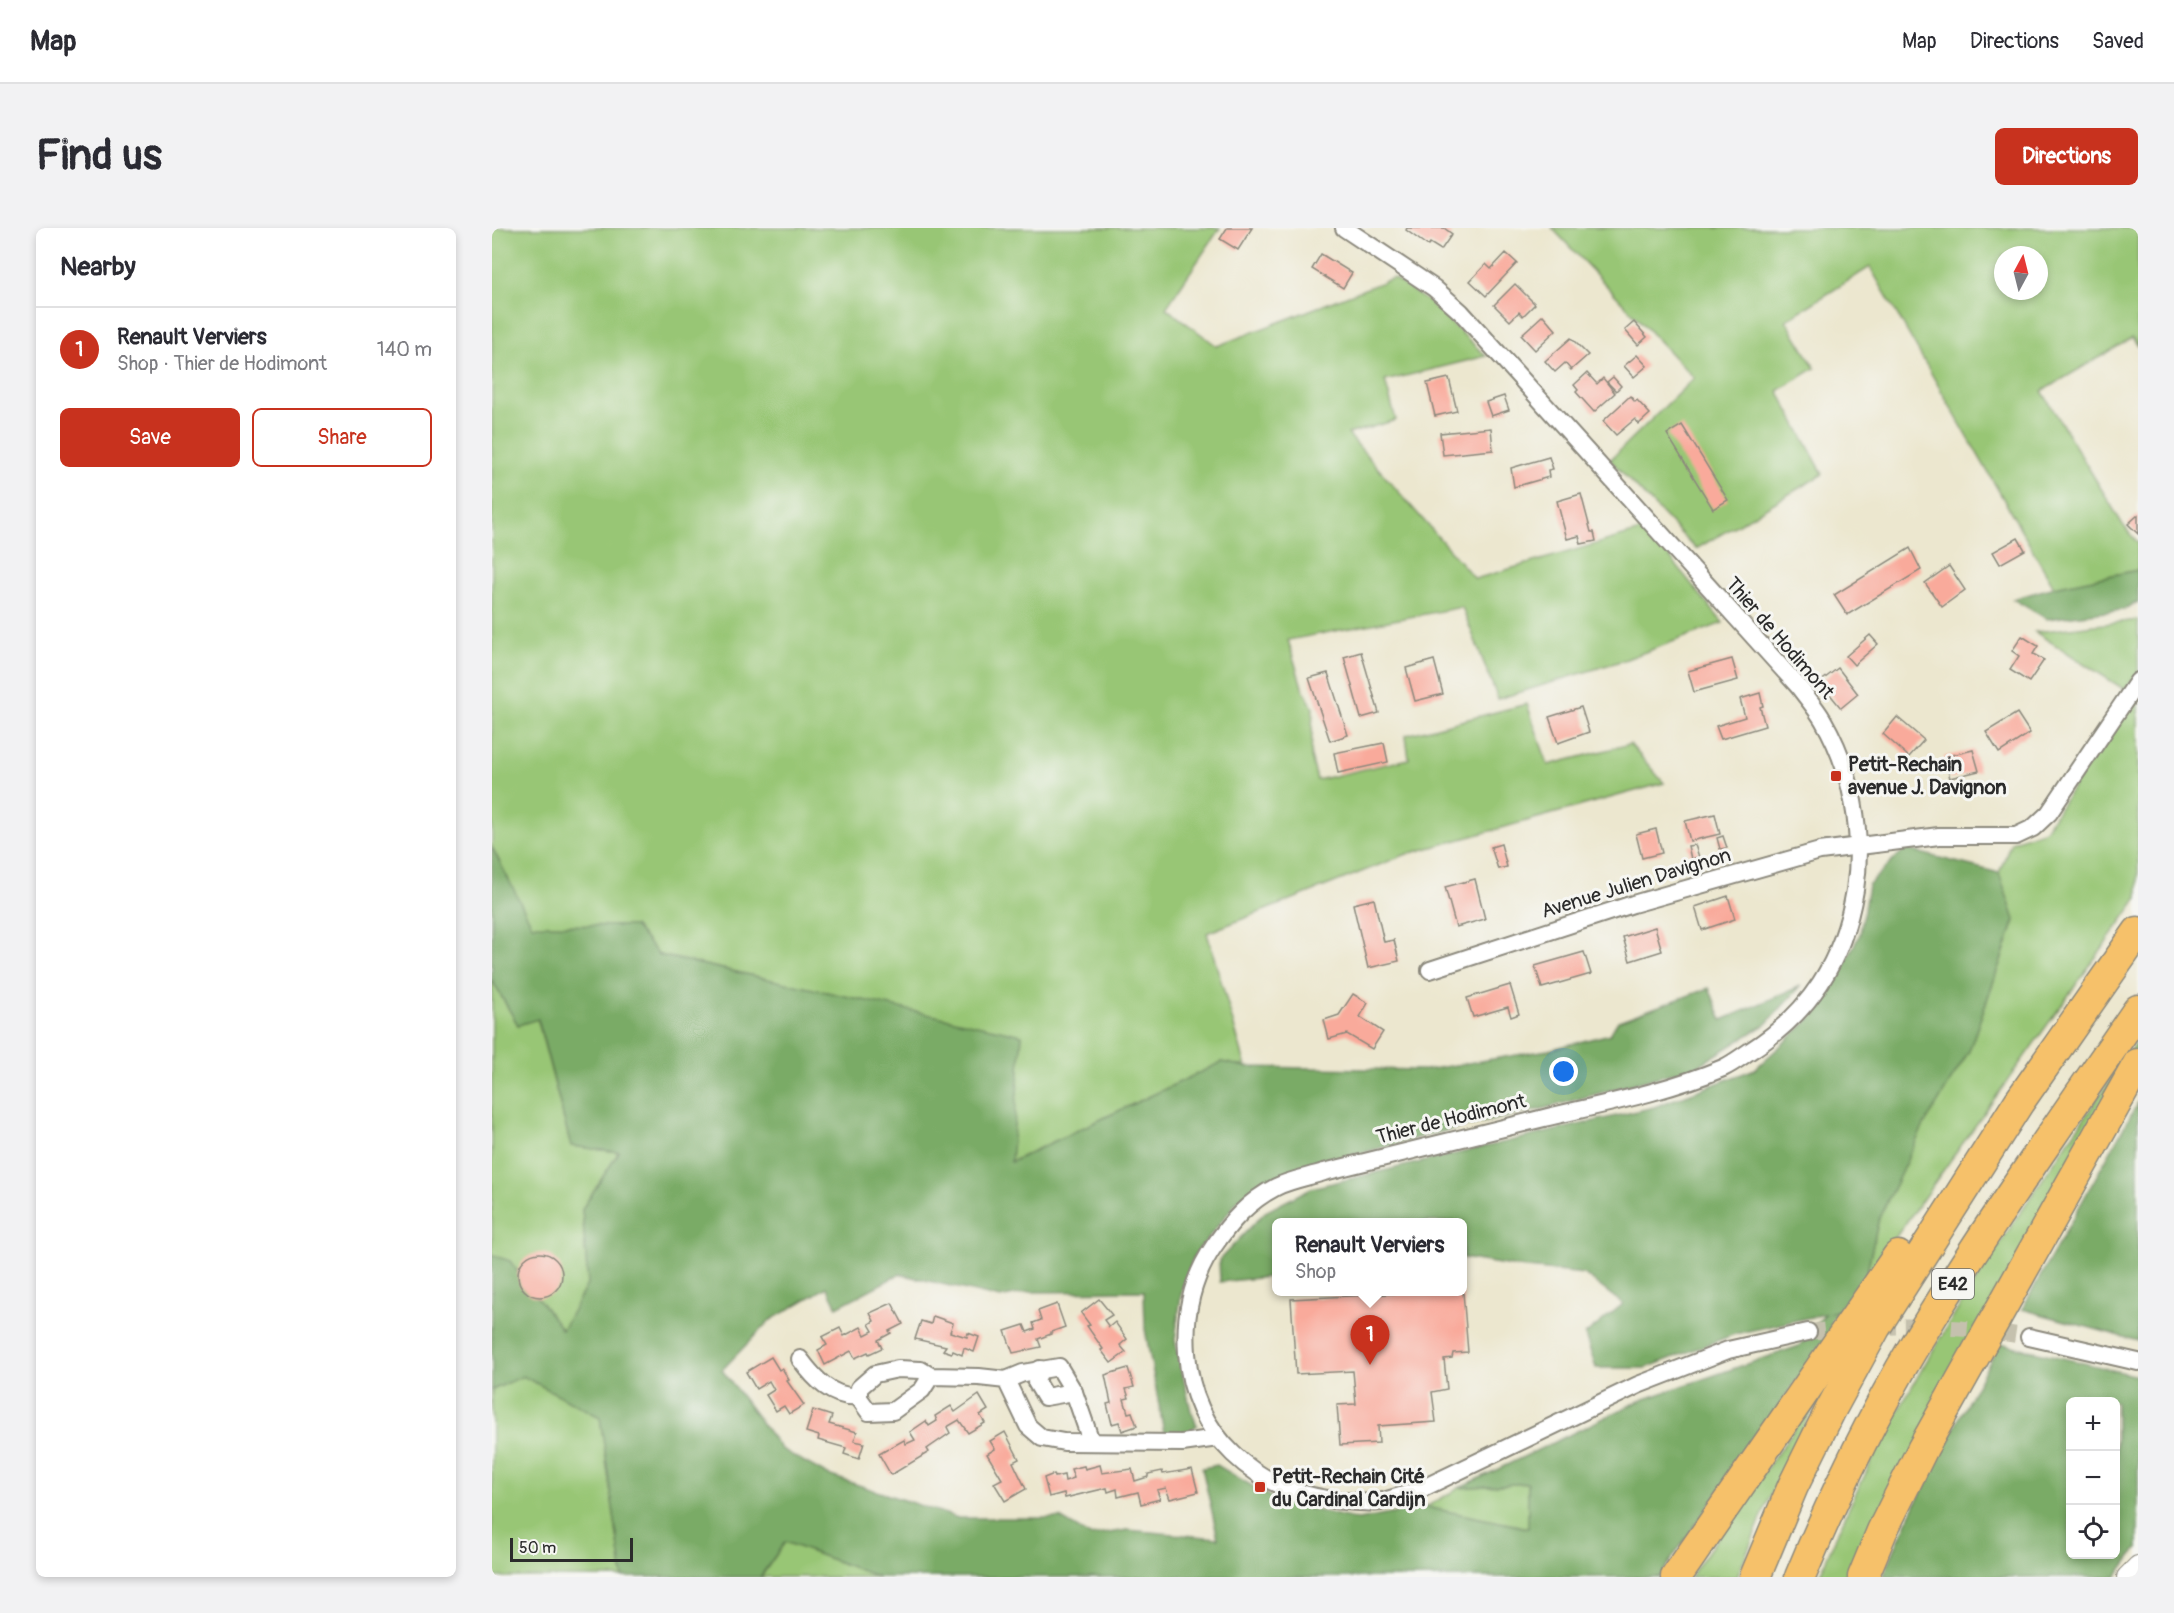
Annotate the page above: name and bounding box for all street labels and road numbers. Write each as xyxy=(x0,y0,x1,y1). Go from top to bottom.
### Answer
street label: Thier de Hodimont xyxy=(1720,572,1840,705)
street label: Avenue Julien Davignon xyxy=(1538,842,1734,924)
street label: Thier de Hodimont xyxy=(1373,1088,1529,1150)
road number: E42 xyxy=(1932,1269,1974,1299)

